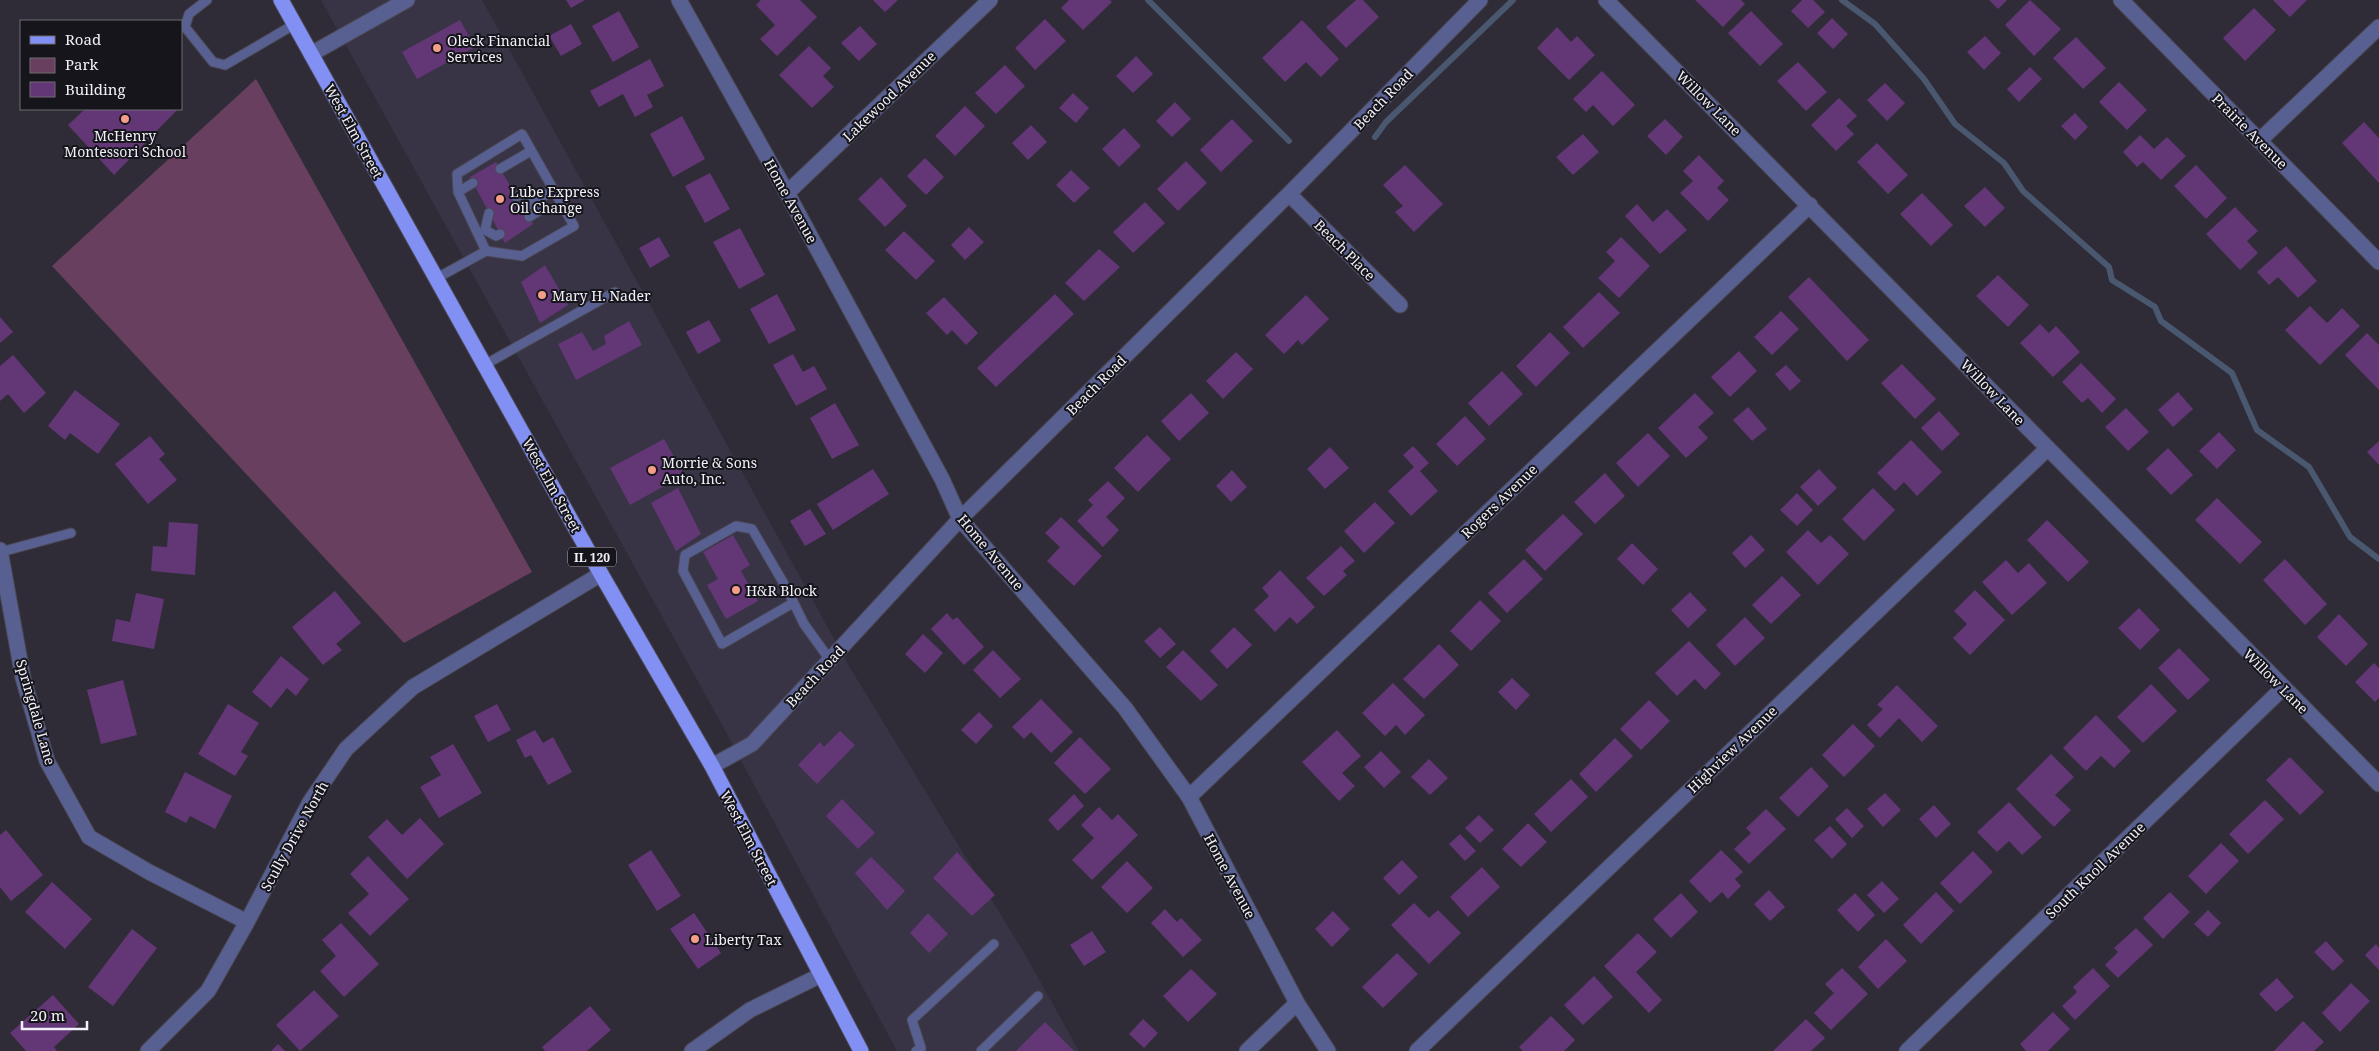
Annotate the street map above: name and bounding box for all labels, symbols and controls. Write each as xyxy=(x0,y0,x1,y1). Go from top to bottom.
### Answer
legend xyxy=(20,20,182,110)
text: Road xyxy=(65,29,101,49)
place label: Oleck Financial Services xyxy=(447,31,551,66)
marker: Oleck Financial Services xyxy=(431,42,443,54)
street label: Lakewood Avenue xyxy=(838,47,940,145)
text: Park xyxy=(65,54,99,74)
street label: Beach Road xyxy=(1349,64,1417,134)
street label: Willow Lane xyxy=(1672,66,1746,140)
text: Building xyxy=(65,79,126,99)
street label: West Elm Street xyxy=(320,80,388,182)
street label: Prairie Avenue xyxy=(2208,89,2292,173)
marker: McHenry Montessori School xyxy=(119,113,131,125)
place label: McHenry Montessori School xyxy=(64,126,187,161)
street label: Home Avenue xyxy=(760,155,822,247)
place label: Lube Express Oil Change xyxy=(510,182,599,217)
marker: Lube Express Oil Change xyxy=(494,193,506,205)
street label: Beach Place xyxy=(1310,215,1380,285)
place label: Mary H. Nader xyxy=(552,286,651,305)
marker: Mary H. Nader xyxy=(536,289,548,301)
street label: Beach Road xyxy=(1062,351,1130,419)
street label: Willow Lane xyxy=(1957,355,2029,429)
street label: West Elm Street xyxy=(518,434,586,536)
place label: Morrie & Sons Auto, Inc. xyxy=(662,453,757,488)
street label: Rogers Avenue xyxy=(1457,460,1541,542)
marker: Morrie & Sons Auto, Inc. xyxy=(646,464,658,476)
street label: Home Avenue xyxy=(954,510,1028,594)
road number: IL 120 xyxy=(568,548,616,566)
place label: H&R Block xyxy=(746,581,818,600)
marker: H&R Block xyxy=(730,584,742,596)
street label: Beach Road xyxy=(782,641,849,711)
street label: Willow Lane xyxy=(2239,644,2313,718)
street label: Springdale Lane xyxy=(12,657,60,767)
street label: Highview Avenue xyxy=(1683,701,1781,797)
street label: Scully Drive North xyxy=(256,777,332,895)
street label: West Elm Street xyxy=(716,787,782,889)
street label: South Knoll Avenue xyxy=(2041,818,2149,922)
street label: Home Avenue xyxy=(1200,830,1260,922)
place label: Liberty Tax xyxy=(705,930,782,949)
marker: Liberty Tax xyxy=(689,933,701,945)
scale bar xyxy=(22,998,88,1030)
text: 20 m xyxy=(30,1005,65,1025)

